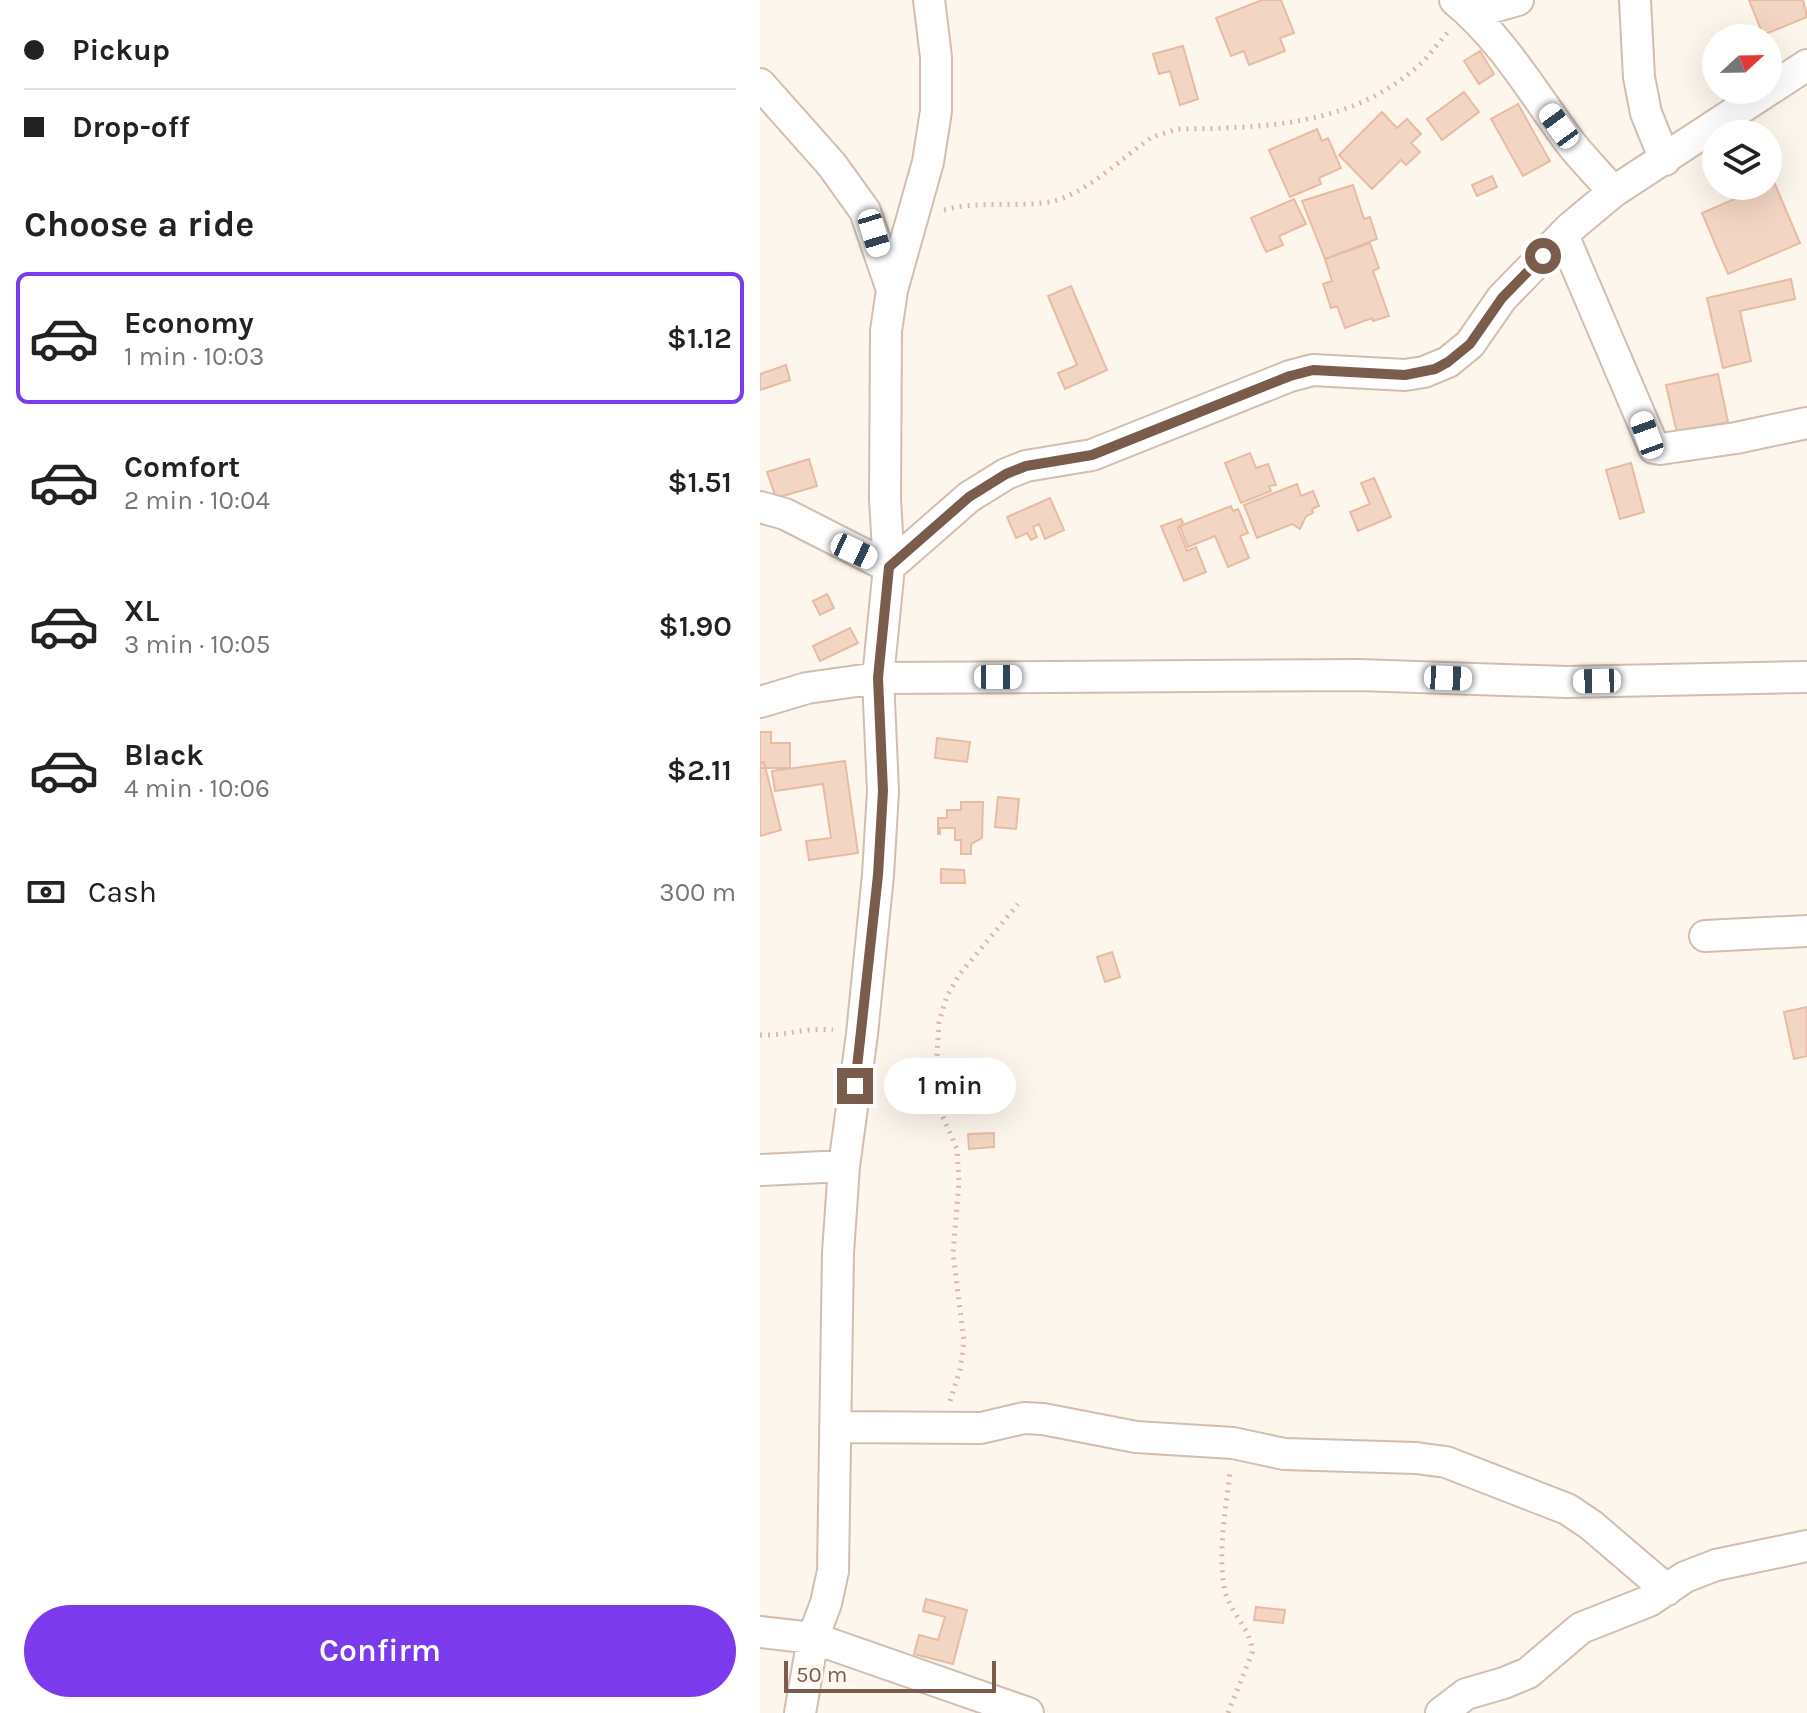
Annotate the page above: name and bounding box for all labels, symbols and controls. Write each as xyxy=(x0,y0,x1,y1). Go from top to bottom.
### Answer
north arrow xyxy=(1702,24,1782,104)
map controls xyxy=(1702,24,1782,200)
text: Pickup xyxy=(72,32,170,68)
car xyxy=(1535,100,1583,152)
text: Drop-off xyxy=(72,109,190,145)
button: layers xyxy=(1702,120,1782,200)
text: Choose a ride xyxy=(24,203,254,245)
car xyxy=(856,207,892,259)
route start xyxy=(1525,238,1561,274)
icon: car xyxy=(28,302,100,374)
text: Economy xyxy=(124,305,254,341)
text: $1.12 xyxy=(667,320,732,356)
text: 1 min · 10:03 xyxy=(124,341,264,372)
car xyxy=(1628,408,1666,462)
icon: car xyxy=(28,446,100,518)
text: Comfort xyxy=(124,449,240,485)
text: $1.51 xyxy=(667,464,732,500)
text: 2 min · 10:04 xyxy=(124,485,270,516)
car xyxy=(827,530,881,572)
icon: car xyxy=(28,590,100,662)
text: XL xyxy=(124,593,159,629)
text: $1.90 xyxy=(658,608,732,644)
text: 3 min · 10:05 xyxy=(124,629,270,660)
car xyxy=(974,665,1022,689)
car xyxy=(1424,665,1472,691)
car xyxy=(1573,669,1621,693)
icon: car xyxy=(28,734,100,806)
text: Black xyxy=(124,737,204,773)
text: $2.11 xyxy=(667,752,732,788)
text: 4 min · 10:06 xyxy=(124,773,270,804)
icon: cash xyxy=(24,870,68,914)
text: Cash xyxy=(88,874,157,910)
text: 300 m xyxy=(659,877,736,908)
callout: 1 min xyxy=(883,1058,1015,1114)
route end xyxy=(837,1068,873,1104)
text: 1 min xyxy=(918,1070,982,1101)
button: Confirm xyxy=(24,1605,736,1697)
scale bar xyxy=(784,1657,996,1693)
text: 50 m xyxy=(796,1662,847,1688)

